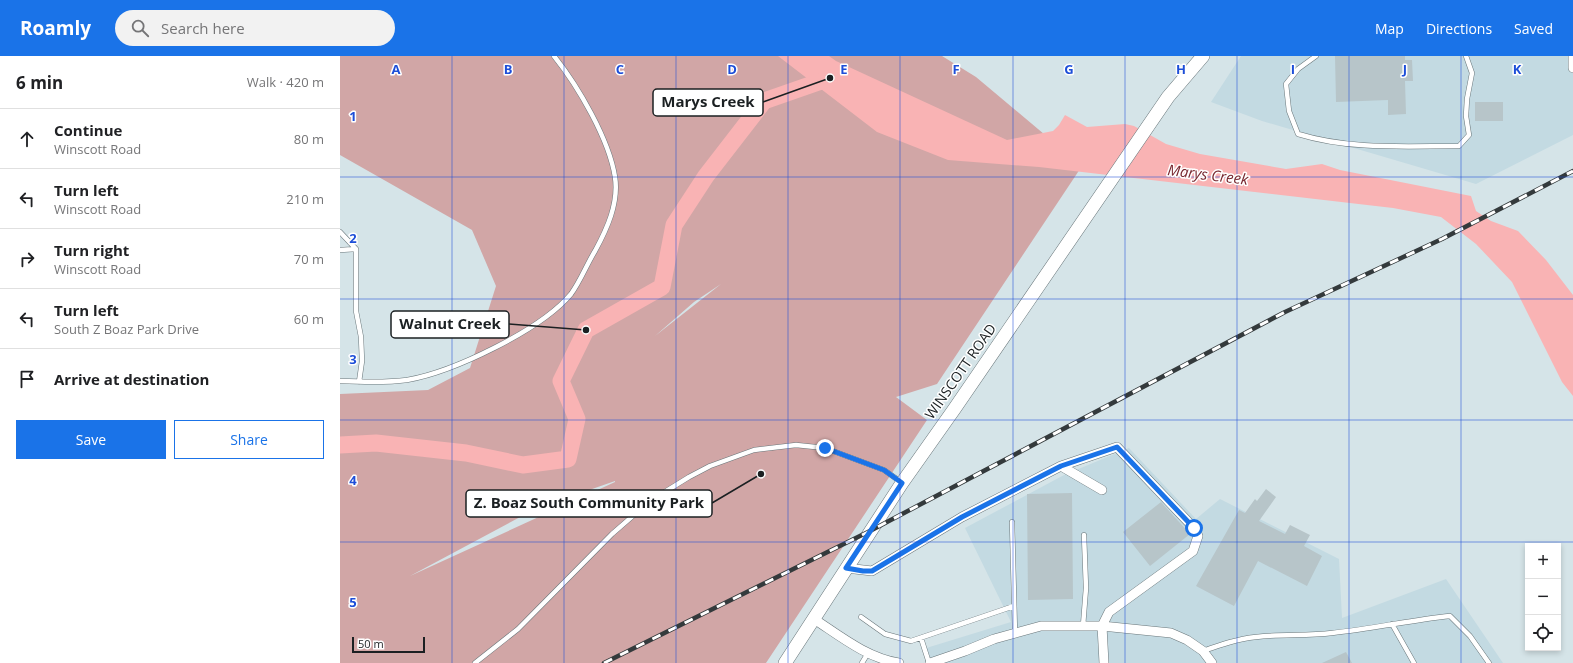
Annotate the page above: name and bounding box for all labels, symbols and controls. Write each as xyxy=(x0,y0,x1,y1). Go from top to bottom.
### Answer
search box xyxy=(115,10,395,46)
text: Roamly xyxy=(20,15,91,41)
icon: search xyxy=(129,17,151,39)
text: Search here xyxy=(161,18,245,38)
text: Map xyxy=(1375,19,1404,38)
text: Directions xyxy=(1426,19,1492,38)
text: Saved xyxy=(1514,19,1553,38)
text: A xyxy=(392,60,401,78)
text: B xyxy=(504,60,513,78)
text: C xyxy=(616,60,624,78)
text: D xyxy=(727,60,737,78)
text: E xyxy=(840,60,848,78)
text: F xyxy=(952,60,960,78)
text: G xyxy=(1064,60,1074,78)
text: H xyxy=(1176,60,1186,78)
text: I xyxy=(1291,60,1295,78)
text: J xyxy=(1402,60,1407,78)
text: K xyxy=(1513,60,1522,78)
text: 6 min xyxy=(16,71,63,94)
text: Walk · 420 m xyxy=(247,73,324,91)
callout: Marys Creek xyxy=(653,89,763,116)
text: Marys Creek xyxy=(661,91,755,111)
text: 1 xyxy=(349,107,357,125)
text: Continue xyxy=(54,120,122,140)
icon: ahead xyxy=(16,128,38,150)
text: 80 m xyxy=(294,130,324,148)
text: Winscott Road xyxy=(54,140,141,158)
water label: Marys Creek xyxy=(1166,159,1250,189)
text: Turn left xyxy=(54,180,119,200)
icon: left xyxy=(16,188,38,210)
text: 210 m xyxy=(286,190,324,208)
text: Winscott Road xyxy=(54,200,141,218)
text: 2 xyxy=(349,229,357,247)
text: Turn right xyxy=(54,240,129,260)
icon: right xyxy=(16,248,38,270)
text: 70 m xyxy=(294,250,324,268)
text: Winscott Road xyxy=(54,260,141,278)
text: Turn left xyxy=(54,300,119,320)
icon: left xyxy=(16,308,38,330)
text: 60 m xyxy=(294,310,324,328)
callout: Walnut Creek xyxy=(391,311,509,338)
text: Walnut Creek xyxy=(399,313,502,333)
text: South Z Boaz Park Drive xyxy=(54,320,199,338)
street label: WINSCOTT ROAD xyxy=(920,320,1000,422)
text: 3 xyxy=(349,350,357,368)
icon: arrive xyxy=(16,368,38,390)
text: Arrive at destination xyxy=(54,369,209,389)
button: Save xyxy=(16,420,166,459)
button: Share xyxy=(174,420,324,459)
route end xyxy=(816,439,834,457)
text: 4 xyxy=(349,471,357,489)
callout: Z. Boaz South Community Park xyxy=(466,490,712,517)
text: Z. Boaz South Community Park xyxy=(474,492,705,512)
route start xyxy=(1185,519,1203,537)
map controls xyxy=(1525,543,1561,651)
button: + xyxy=(1525,543,1561,579)
button: − xyxy=(1525,579,1561,615)
text: 5 xyxy=(349,593,357,611)
button: locate xyxy=(1525,615,1561,651)
scale bar xyxy=(352,635,425,654)
text: 50 m xyxy=(358,636,384,651)

